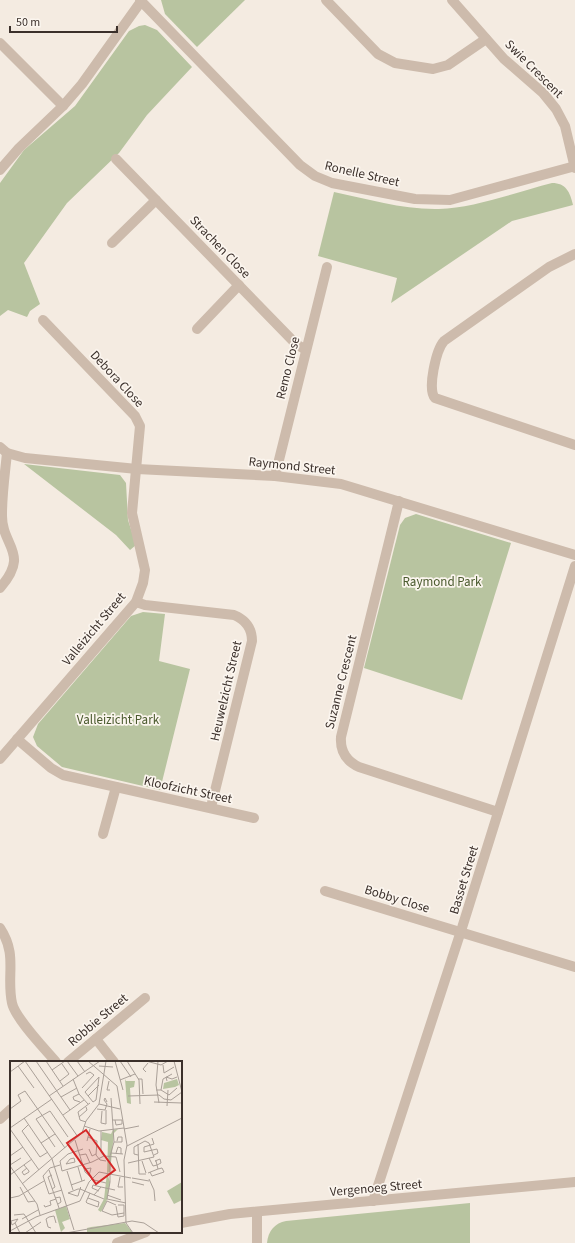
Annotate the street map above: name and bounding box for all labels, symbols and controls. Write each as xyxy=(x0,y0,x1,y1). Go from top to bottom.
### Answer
scale bar xyxy=(10,8,117,34)
text: 50 m xyxy=(16,14,40,31)
street label: Swie Crescent xyxy=(501,36,568,103)
street label: Ronelle Street xyxy=(323,157,402,191)
street label: Strachen Close xyxy=(186,212,254,282)
street label: Remo Close xyxy=(272,335,304,401)
street label: Debora Close xyxy=(86,347,148,411)
street label: Raymond Street xyxy=(248,452,337,480)
park label: Raymond Park xyxy=(402,573,482,591)
street label: Valleizicht Street xyxy=(58,588,130,669)
street label: Suzanne Crescent xyxy=(321,632,362,731)
street label: Heuwelzicht Street xyxy=(206,639,246,743)
park label: Valleizicht Park xyxy=(77,711,160,729)
street label: Kloofzicht Street xyxy=(142,772,234,808)
street label: Basset Street xyxy=(445,843,483,917)
street label: Bobby Close xyxy=(362,881,432,917)
street label: Robbie Street xyxy=(64,989,132,1051)
inset map xyxy=(10,1061,182,1233)
street label: Vergenoeg Street xyxy=(329,1175,423,1201)

